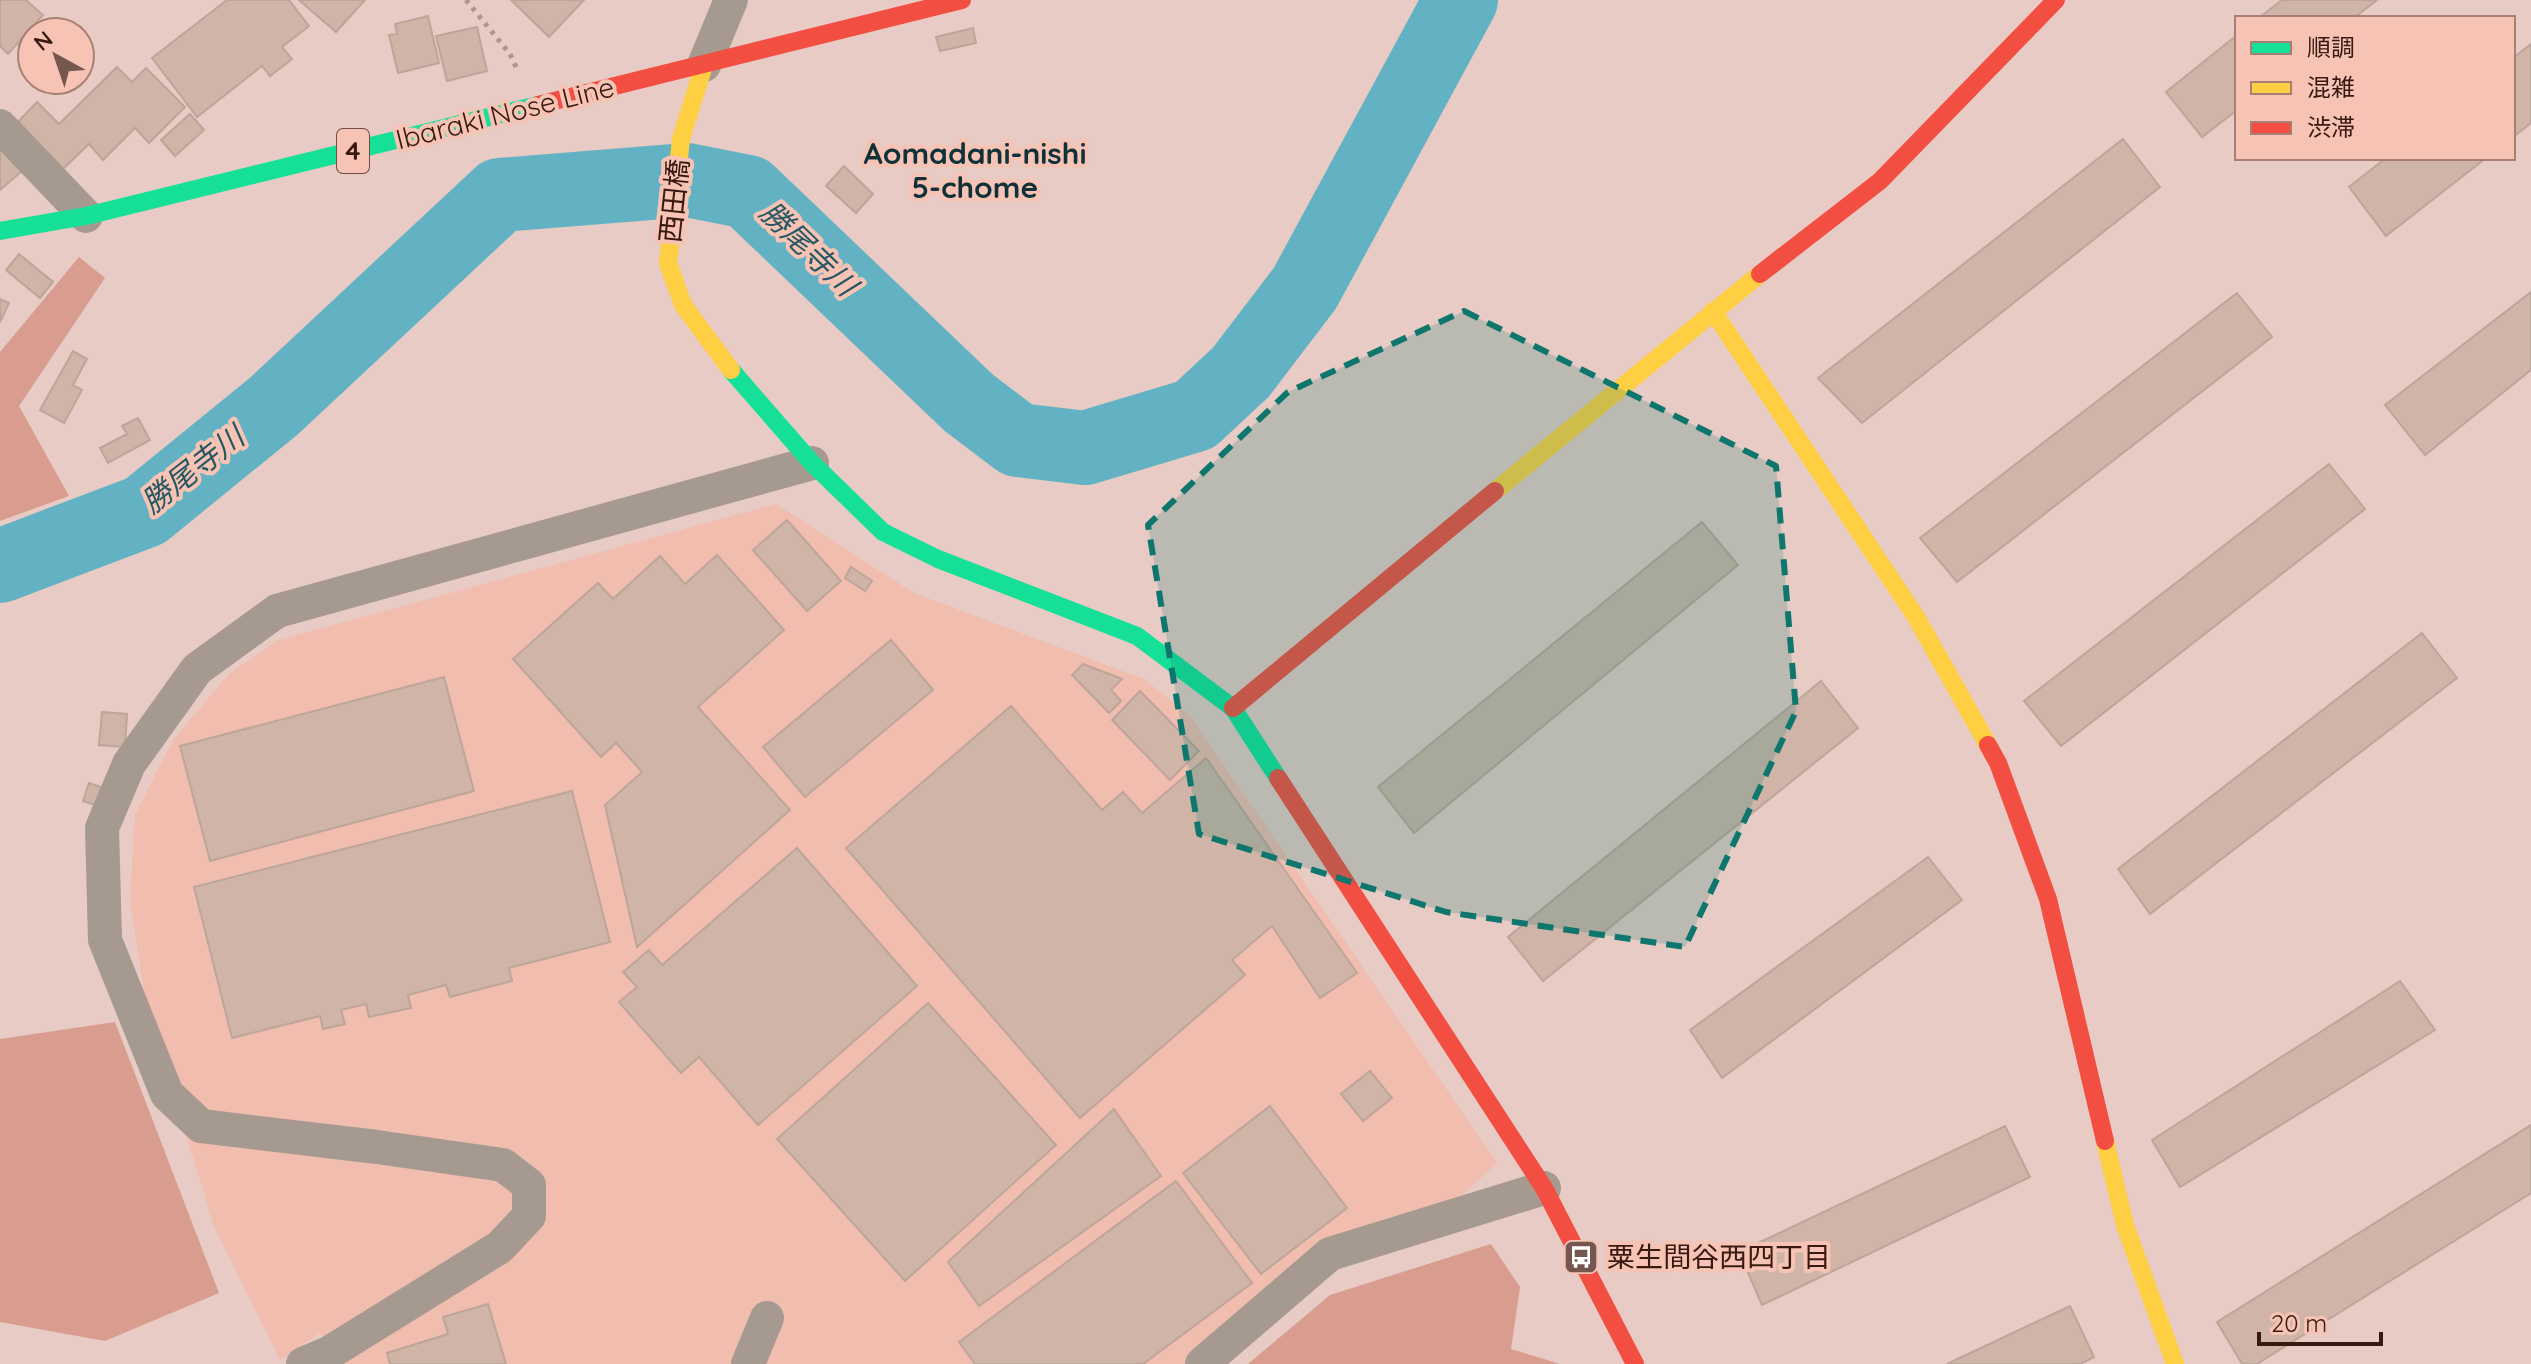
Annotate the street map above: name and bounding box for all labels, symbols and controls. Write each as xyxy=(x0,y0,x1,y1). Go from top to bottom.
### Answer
north arrow xyxy=(16,16,96,96)
legend xyxy=(2235,16,2515,160)
text: N xyxy=(28,25,58,57)
text: 順調 xyxy=(2307,32,2355,62)
street label: Ibaraki Nose Line xyxy=(392,68,618,157)
text: 混雑 xyxy=(2307,72,2355,102)
text: 渋滞 xyxy=(2307,112,2355,142)
road number: 4 xyxy=(337,129,369,173)
district label: Aomadani-nishi 5-chome xyxy=(864,134,1087,206)
street label: 西田橋 xyxy=(652,157,695,245)
water label: 勝尾寺川 xyxy=(752,193,867,306)
water label: 勝尾寺川 xyxy=(133,415,254,521)
bus stop icon: 粟生間谷西四丁目 xyxy=(1562,1238,1600,1276)
place label: 粟生間谷西四丁目 xyxy=(1607,1239,1831,1274)
scale bar xyxy=(2259,1296,2381,1346)
text: 20 m xyxy=(2271,1308,2327,1338)

